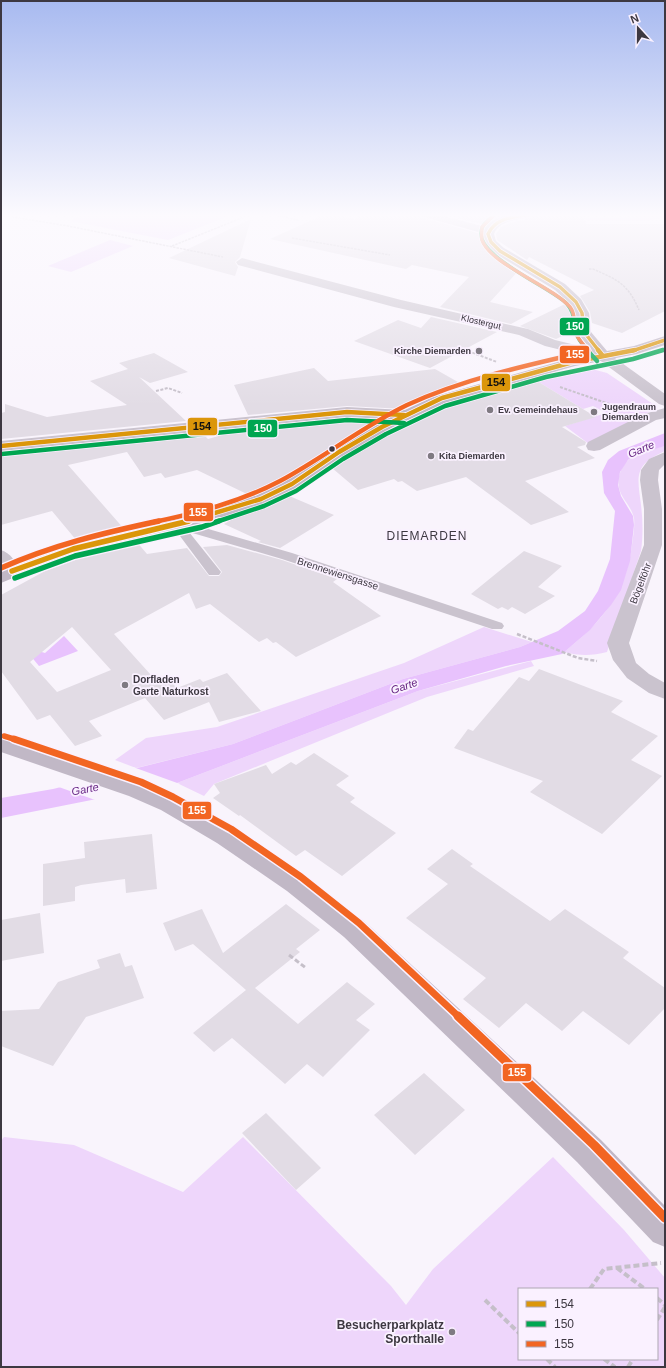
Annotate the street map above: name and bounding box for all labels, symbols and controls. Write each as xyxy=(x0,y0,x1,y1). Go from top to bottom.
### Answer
north arrow xyxy=(618,8,658,48)
text: N xyxy=(629,12,640,26)
street label: Klostergut xyxy=(460,313,502,332)
line badge: 150 xyxy=(559,317,590,336)
text: 150 xyxy=(566,320,584,332)
line badge: 155 xyxy=(559,345,590,364)
place label: Kirche Diemarden xyxy=(394,346,471,356)
marker: Kirche Diemarden xyxy=(474,346,484,356)
text: 155 xyxy=(566,348,584,360)
line badge: 154 xyxy=(481,373,511,392)
text: 154 xyxy=(487,376,506,388)
place label: Jugendraum Diemarden xyxy=(602,402,656,422)
marker: Ev. Gemeindehaus xyxy=(485,405,495,415)
place label: Ev. Gemeindehaus xyxy=(498,405,578,415)
marker: Jugendraum Diemarden xyxy=(589,407,599,417)
line badge: 154 xyxy=(187,417,218,436)
line badge: 150 xyxy=(247,419,278,438)
text: 154 xyxy=(193,420,212,432)
text: 150 xyxy=(254,422,272,434)
water label: Garte xyxy=(626,438,656,460)
unlabelled marker xyxy=(327,444,337,454)
marker: Kita Diemarden xyxy=(426,451,436,461)
place label: Kita Diemarden xyxy=(439,451,505,461)
line badge: 155 xyxy=(183,502,214,522)
text: 155 xyxy=(189,506,207,518)
district label: DIEMARDEN xyxy=(386,529,468,543)
street label: Brennewiensgasse xyxy=(296,555,380,592)
street label: Bögelföhr xyxy=(628,561,654,605)
place label: Dorfladen Garte Naturkost xyxy=(133,674,209,697)
water label: Garte xyxy=(389,676,419,696)
marker: Dorfladen Garte Naturkost xyxy=(120,680,130,690)
water label: Garte xyxy=(70,780,100,798)
line badge: 155 xyxy=(182,801,212,820)
text: 155 xyxy=(188,804,206,816)
line badge: 155 xyxy=(502,1063,532,1082)
text: 155 xyxy=(508,1066,526,1078)
legend xyxy=(518,1288,658,1360)
text: 154 xyxy=(554,1297,574,1311)
text: 150 xyxy=(554,1317,574,1331)
place label: Besucherparkplatz Sporthalle xyxy=(337,1318,444,1346)
marker: Besucherparkplatz Sporthalle xyxy=(447,1327,457,1337)
text: 155 xyxy=(554,1337,574,1351)

